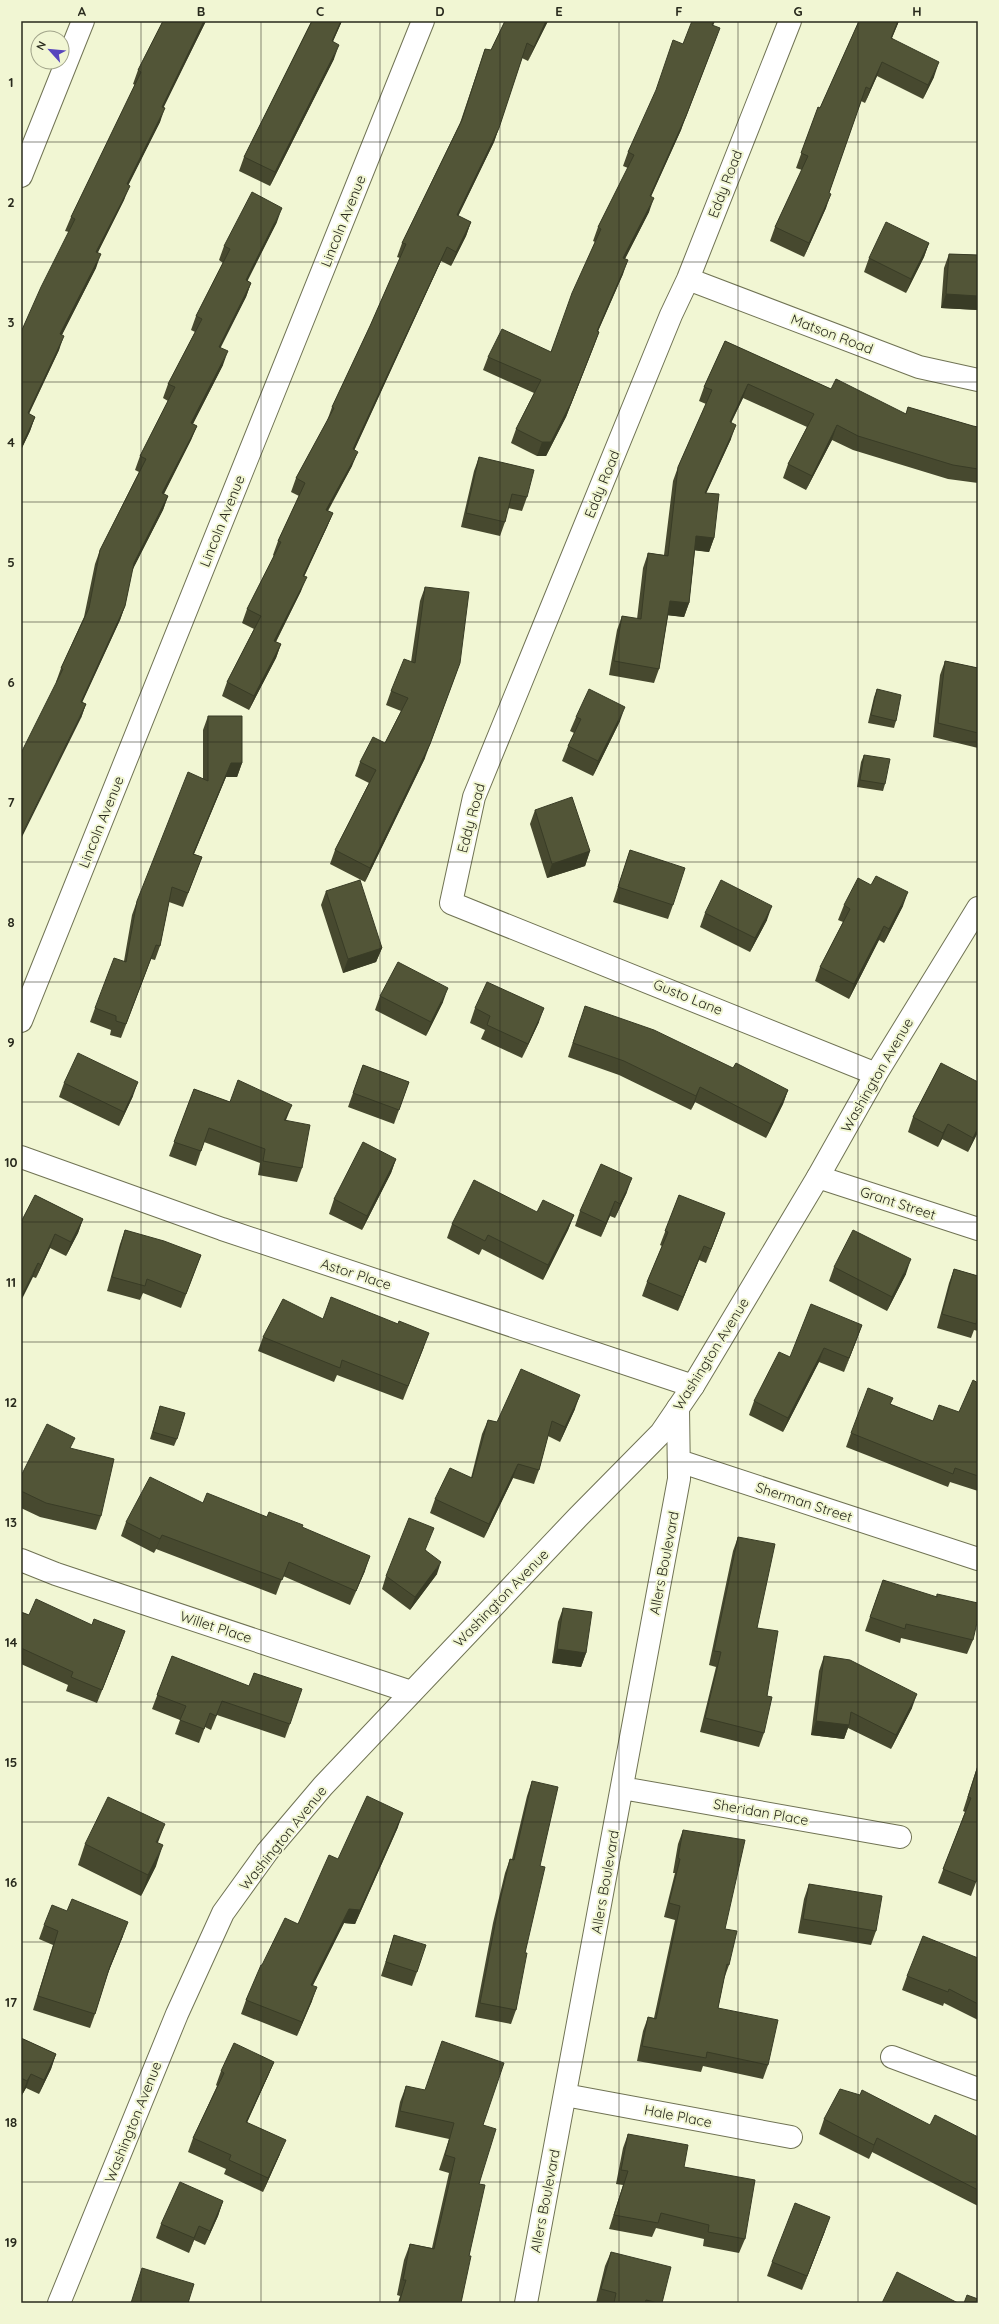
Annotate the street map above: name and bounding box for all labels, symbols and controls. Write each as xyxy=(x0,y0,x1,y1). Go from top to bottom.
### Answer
text: A xyxy=(78,3,87,19)
text: B xyxy=(197,3,205,19)
text: C xyxy=(316,3,324,19)
text: D xyxy=(435,3,445,19)
text: E xyxy=(555,3,563,19)
text: F xyxy=(675,3,683,19)
text: G xyxy=(793,3,803,19)
text: H xyxy=(912,3,922,19)
north arrow xyxy=(30,30,70,70)
text: N xyxy=(33,39,49,52)
text: 1 xyxy=(8,74,14,90)
street label: Eddy Road xyxy=(704,147,746,221)
street label: Lincoln Avenue xyxy=(316,172,370,269)
text: 2 xyxy=(7,194,15,210)
street label: Matson Road xyxy=(788,310,876,358)
text: 3 xyxy=(8,314,15,330)
text: 4 xyxy=(7,434,15,450)
street label: Eddy Road xyxy=(580,448,624,520)
street label: Lincoln Avenue xyxy=(195,472,249,569)
text: 5 xyxy=(7,554,15,570)
text: 6 xyxy=(7,674,15,690)
street label: Lincoln Avenue xyxy=(74,773,128,870)
street label: Eddy Road xyxy=(453,781,489,855)
text: 7 xyxy=(7,794,15,810)
text: 8 xyxy=(7,914,15,930)
street label: Gusto Lane xyxy=(651,975,725,1019)
street label: Washington Avenue xyxy=(837,1015,917,1135)
text: 9 xyxy=(7,1034,15,1050)
text: 10 xyxy=(4,1154,18,1170)
street label: Grant Street xyxy=(858,1182,938,1224)
street label: Astor Place xyxy=(318,1254,394,1294)
text: 11 xyxy=(6,1274,16,1290)
street label: Washington Avenue xyxy=(669,1294,753,1414)
text: 12 xyxy=(5,1394,17,1410)
street label: Sherman Street xyxy=(753,1478,855,1526)
street label: Allers Boulevard xyxy=(645,1510,683,1616)
text: 13 xyxy=(5,1514,17,1530)
street label: Washington Avenue xyxy=(450,1545,552,1651)
street label: Willet Place xyxy=(178,1607,254,1647)
text: 14 xyxy=(5,1634,18,1650)
text: 15 xyxy=(5,1754,17,1770)
street label: Washington Avenue xyxy=(235,1782,331,1894)
street label: Sheridan Place xyxy=(712,1795,810,1829)
street label: Allers Boulevard xyxy=(587,1829,623,1935)
text: 16 xyxy=(5,1874,17,1890)
text: 17 xyxy=(5,1994,17,2010)
street label: Washington Avenue xyxy=(100,2059,166,2185)
street label: Hale Place xyxy=(643,2101,713,2131)
text: 18 xyxy=(5,2114,17,2130)
street label: Allers Boulevard xyxy=(526,2148,564,2254)
text: 19 xyxy=(5,2234,17,2250)

